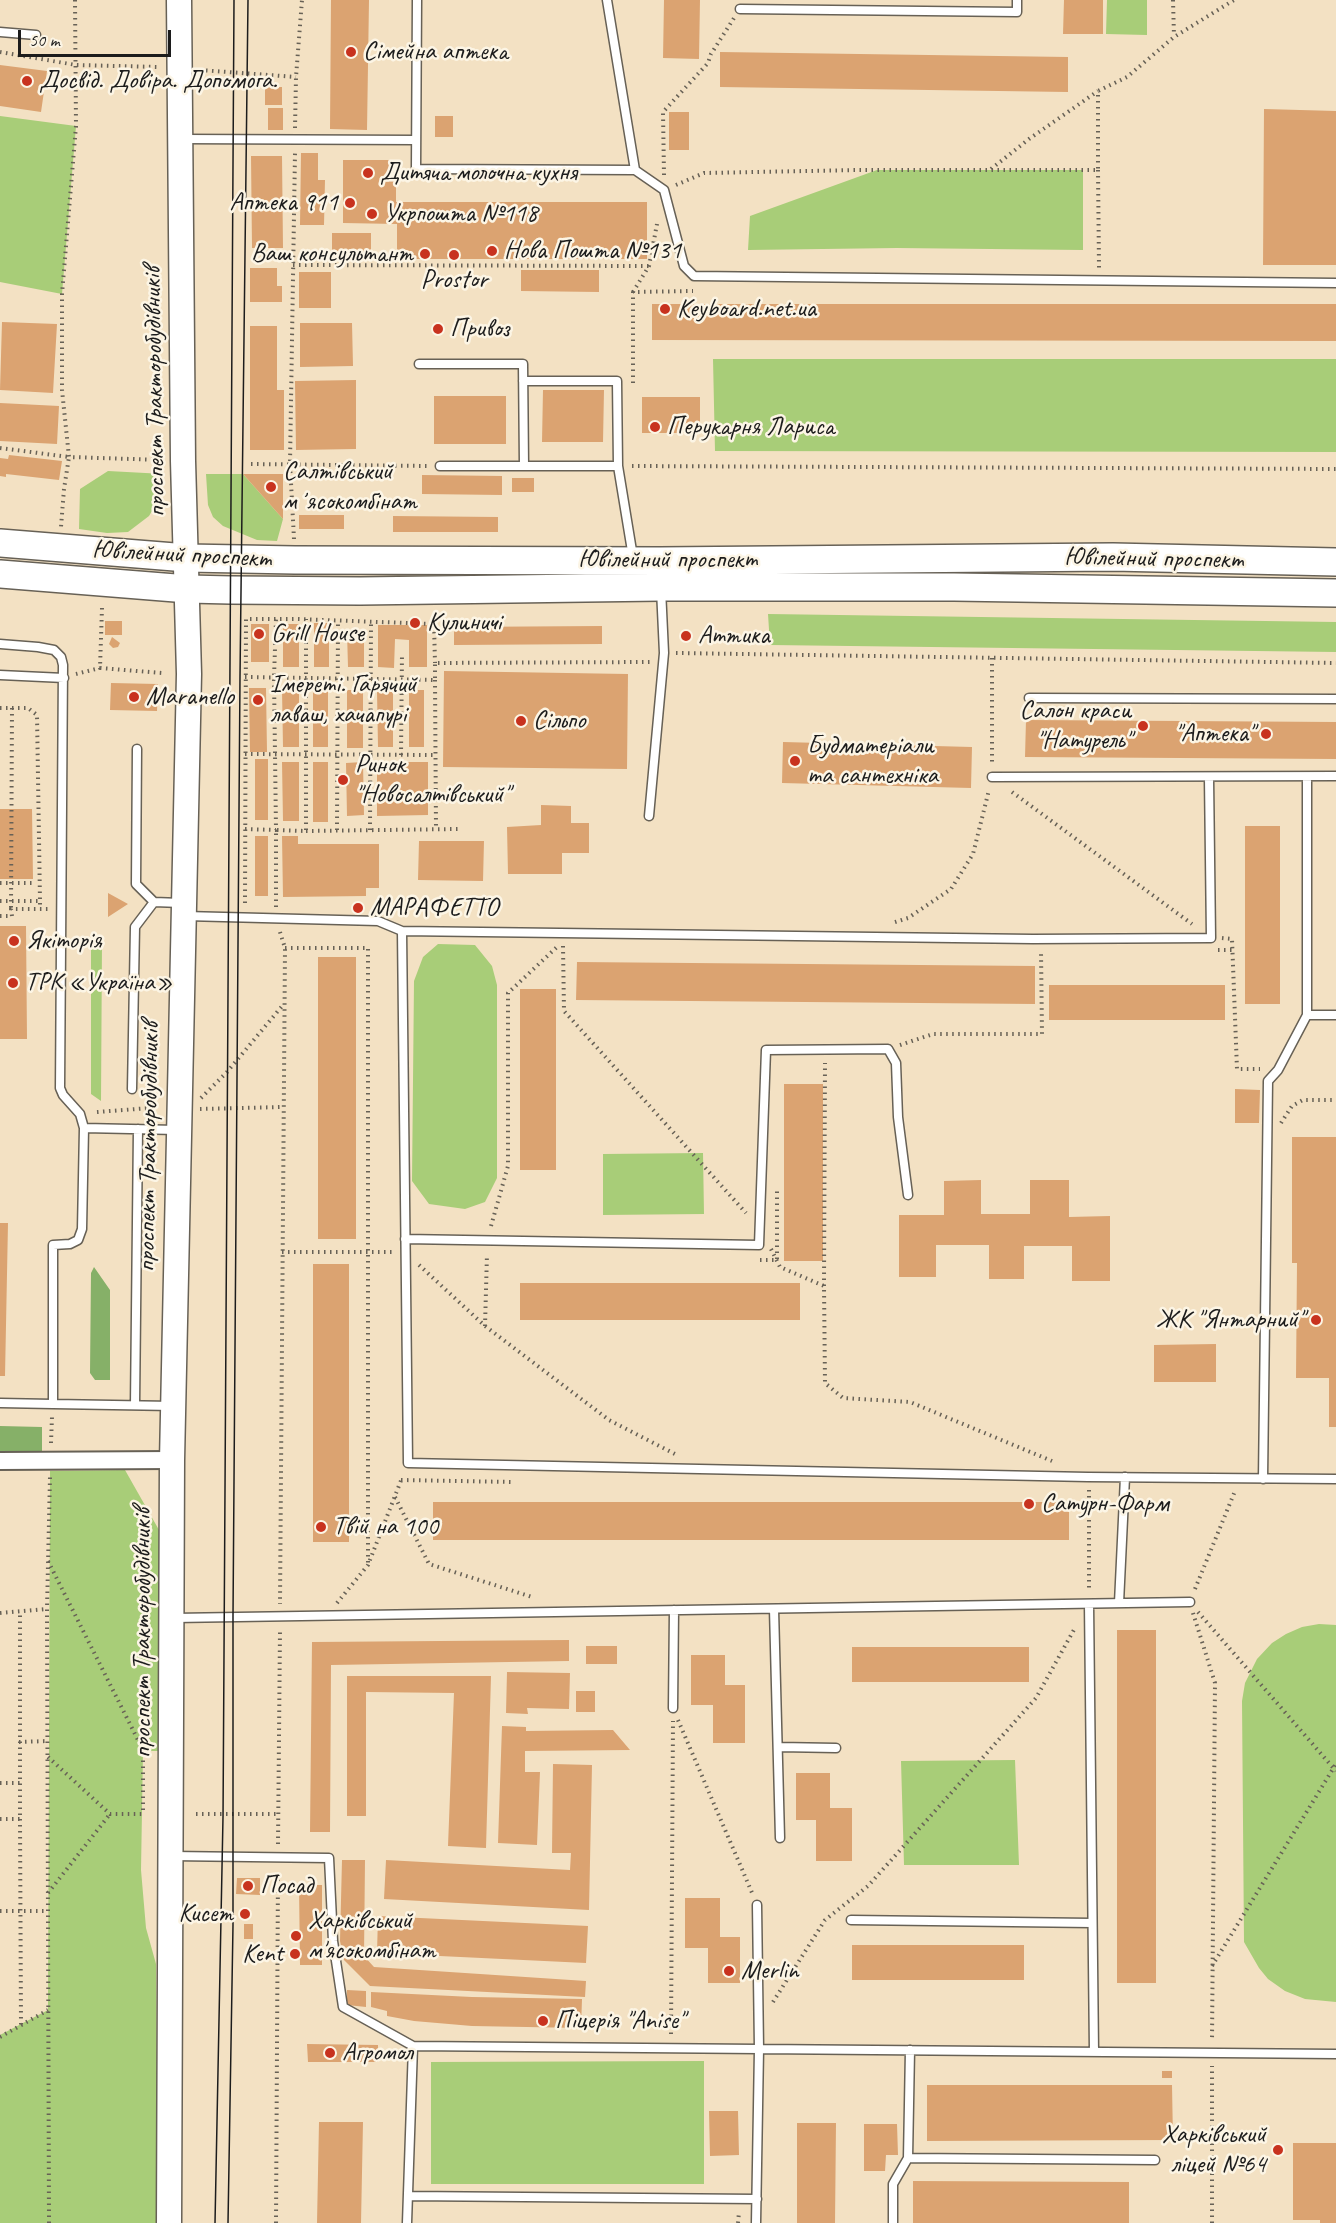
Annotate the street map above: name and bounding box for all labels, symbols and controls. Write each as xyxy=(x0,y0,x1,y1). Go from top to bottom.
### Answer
scale bar xyxy=(21,18,174,56)
text: 50 m xyxy=(29,29,60,51)
place label: Сімейна аптека xyxy=(363,36,508,68)
marker: Сімейна аптека xyxy=(344,45,358,59)
place label: Досвід. Довіра. Допомога. xyxy=(39,65,277,97)
marker: Досвід. Довіра. Допомога. xyxy=(20,74,34,88)
place label: Дитяча молочна кухня xyxy=(380,157,577,189)
marker: Дитяча молочна кухня xyxy=(361,166,375,180)
place label: Аптека 911 xyxy=(229,187,338,219)
marker: Аптека 911 xyxy=(343,196,357,210)
place label: Укрпошта №118 xyxy=(384,198,538,230)
marker: Укрпошта №118 xyxy=(365,207,379,221)
place label: Нова Пошта №131 xyxy=(504,235,681,267)
place label: Ваш консультант xyxy=(251,238,413,270)
marker: Нова Пошта №131 xyxy=(485,244,499,258)
marker: Ваш консультант xyxy=(418,247,432,261)
marker: Prostor xyxy=(447,248,461,262)
place label: Prostor xyxy=(421,264,487,296)
street label: проспект Тракторобудівників xyxy=(137,267,173,517)
place label: Keyboard.net.ua xyxy=(677,293,816,325)
marker: Keyboard.net.ua xyxy=(658,302,672,316)
place label: Привоз xyxy=(450,313,509,345)
marker: Привоз xyxy=(431,322,445,336)
place label: Перукарня Лариса xyxy=(667,411,834,443)
marker: Перукарня Лариса xyxy=(648,420,662,434)
place label: Салтівський мʼясокомбінат xyxy=(283,456,417,518)
marker: Салтівський мʼясокомбінат xyxy=(264,480,278,494)
street label: Ювілейний проспект xyxy=(92,535,272,575)
street label: Ювілейний проспект xyxy=(1064,542,1244,576)
street label: Ювілейний проспект xyxy=(578,544,758,576)
place label: Кулиничі xyxy=(427,607,501,639)
marker: Кулиничі xyxy=(408,616,422,630)
place label: Grill House xyxy=(271,618,364,650)
place label: Аттика xyxy=(698,620,770,652)
marker: Grill House xyxy=(252,627,266,641)
marker: Аттика xyxy=(679,629,693,643)
place label: Імереті. Гарячий лаваш, хачапурі xyxy=(270,669,417,730)
place label: Maranello xyxy=(146,681,234,713)
marker: Maranello xyxy=(127,690,141,704)
marker: Імереті. Гарячий лаваш, хачапурі xyxy=(251,693,265,707)
place label: Салон краси "Натурель" xyxy=(1019,695,1131,756)
place label: Сільпо xyxy=(533,705,585,737)
marker: Сільпо xyxy=(514,714,528,728)
place label: "Аптека" xyxy=(1174,718,1254,750)
marker: Салон краси "Натурель" xyxy=(1136,719,1150,733)
marker: "Аптека" xyxy=(1259,727,1273,741)
place label: Будматеріали та сантехніка xyxy=(807,730,938,792)
place label: Ринок "Новосалтівський" xyxy=(355,749,509,810)
marker: Будматеріали та сантехніка xyxy=(788,754,802,768)
marker: Ринок "Новосалтівський" xyxy=(336,773,350,787)
place label: МАРАФЕТТО xyxy=(370,892,498,924)
marker: МАРАФЕТТО xyxy=(351,901,365,915)
place label: Якіторія xyxy=(26,925,102,957)
marker: Якіторія xyxy=(7,934,21,948)
place label: ТРК «Україна» xyxy=(25,967,173,999)
marker: ТРК «Україна» xyxy=(6,976,20,990)
street label: проспект Тракторобудівників xyxy=(131,1022,167,1272)
place label: ЖК "Янтарний" xyxy=(1156,1304,1304,1336)
marker: ЖК "Янтарний" xyxy=(1309,1313,1323,1327)
place label: Сатурн-Фарм xyxy=(1041,1488,1169,1520)
marker: Сатурн-Фарм xyxy=(1022,1497,1036,1511)
street label: проспект Тракторобудівників xyxy=(127,1508,159,1758)
place label: Твій на 100 xyxy=(333,1511,438,1543)
marker: Твій на 100 xyxy=(314,1520,328,1534)
place label: Посад xyxy=(260,1870,313,1902)
marker: Посад xyxy=(241,1879,255,1893)
place label: Кисет xyxy=(178,1898,233,1930)
place label: Харківський м'ясокомбінат xyxy=(308,1905,436,1966)
marker: Кисет xyxy=(238,1907,252,1921)
marker: Харківський м'ясокомбінат xyxy=(289,1929,303,1943)
place label: Kent xyxy=(242,1938,283,1970)
marker: Kent xyxy=(288,1947,302,1961)
place label: Merlin xyxy=(741,1955,798,1987)
marker: Merlin xyxy=(722,1964,736,1978)
place label: Піцерія "Anise" xyxy=(555,2005,684,2037)
marker: Піцерія "Anise" xyxy=(536,2014,550,2028)
place label: Агромол xyxy=(342,2037,413,2069)
marker: Агромол xyxy=(323,2046,337,2060)
place label: Харківський ліцей №64 xyxy=(1162,2119,1266,2180)
marker: Харківський ліцей №64 xyxy=(1271,2143,1285,2157)

